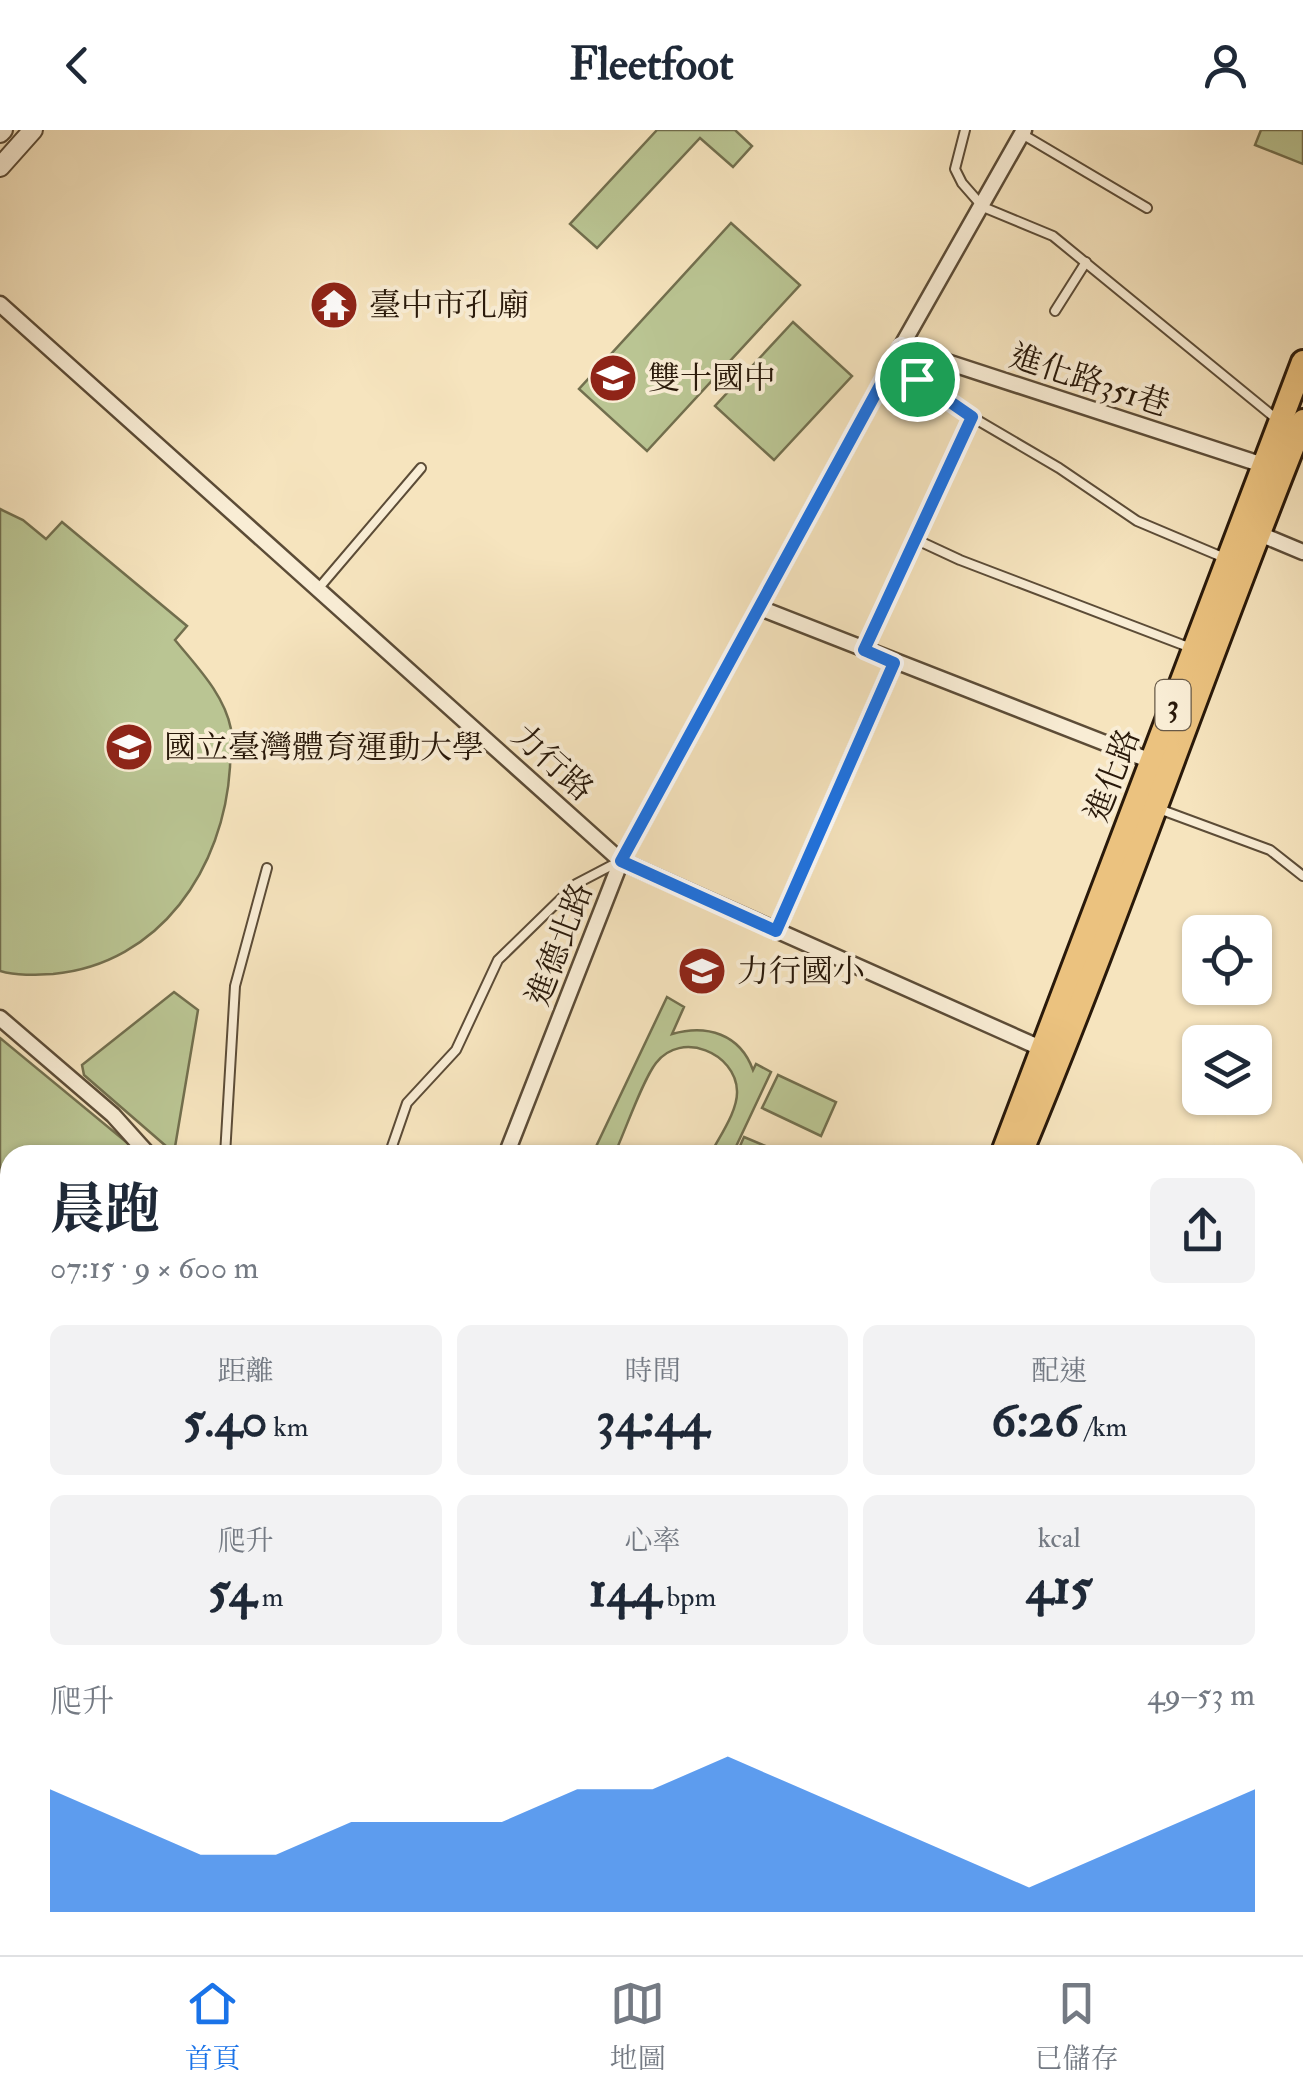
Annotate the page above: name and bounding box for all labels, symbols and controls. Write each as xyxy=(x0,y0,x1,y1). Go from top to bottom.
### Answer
text: Fleetfoot xyxy=(569,37,734,93)
icon: back xyxy=(50,38,105,93)
icon: person xyxy=(1198,38,1253,93)
temple icon: 臺中市孔廟 xyxy=(308,279,360,331)
place label: 臺中市孔廟 xyxy=(369,286,529,326)
street label: 進化路351巷 xyxy=(1005,336,1175,426)
pin xyxy=(875,337,960,422)
school or university icon: 雙十國中 xyxy=(587,352,639,404)
icon: arrive xyxy=(890,352,945,407)
place label: 雙十國中 xyxy=(648,359,776,399)
road number: 3 xyxy=(1156,680,1190,730)
street label: 力行路 xyxy=(503,716,601,810)
school or university icon: 國立臺灣體育運動大學 xyxy=(103,721,155,773)
street label: 進化路 xyxy=(1077,723,1149,827)
place label: 國立臺灣體育運動大學 xyxy=(164,728,484,768)
street label: 進德北路 xyxy=(518,877,602,1011)
map controls xyxy=(1182,915,1272,1115)
button: locate xyxy=(1182,915,1272,1005)
school or university icon: 力行國小 xyxy=(676,945,728,997)
place label: 力行國小 xyxy=(737,952,865,992)
button: layers xyxy=(1182,1025,1272,1115)
text: 晨跑 xyxy=(50,1176,160,1245)
button: share xyxy=(1150,1178,1255,1283)
text: 07:15 · 9 × 600 m xyxy=(50,1248,259,1288)
text: 距離 xyxy=(218,1354,274,1389)
text: 時間 xyxy=(624,1354,681,1389)
text: 配速 xyxy=(1031,1354,1087,1389)
text: 5.40 xyxy=(183,1389,267,1452)
text: 34:44 xyxy=(596,1389,709,1452)
text: 6:26 xyxy=(991,1389,1079,1452)
text: km xyxy=(267,1410,308,1445)
text: /km xyxy=(1079,1410,1127,1445)
text: kcal xyxy=(1038,1521,1081,1556)
text: 爬升 xyxy=(218,1524,274,1559)
text: 心率 xyxy=(624,1524,681,1559)
text: 415 xyxy=(1026,1556,1092,1619)
text: 54 xyxy=(208,1559,256,1622)
text: 144 xyxy=(589,1559,661,1622)
text: m xyxy=(256,1580,283,1615)
text: bpm xyxy=(661,1580,716,1615)
text: 49–53 m xyxy=(1147,1675,1255,1715)
text: 爬升 xyxy=(50,1682,114,1722)
tab: 首頁 xyxy=(184,1976,241,2077)
tab: 地圖 xyxy=(609,1976,666,2077)
tab: 已儲存 xyxy=(1034,1976,1119,2077)

